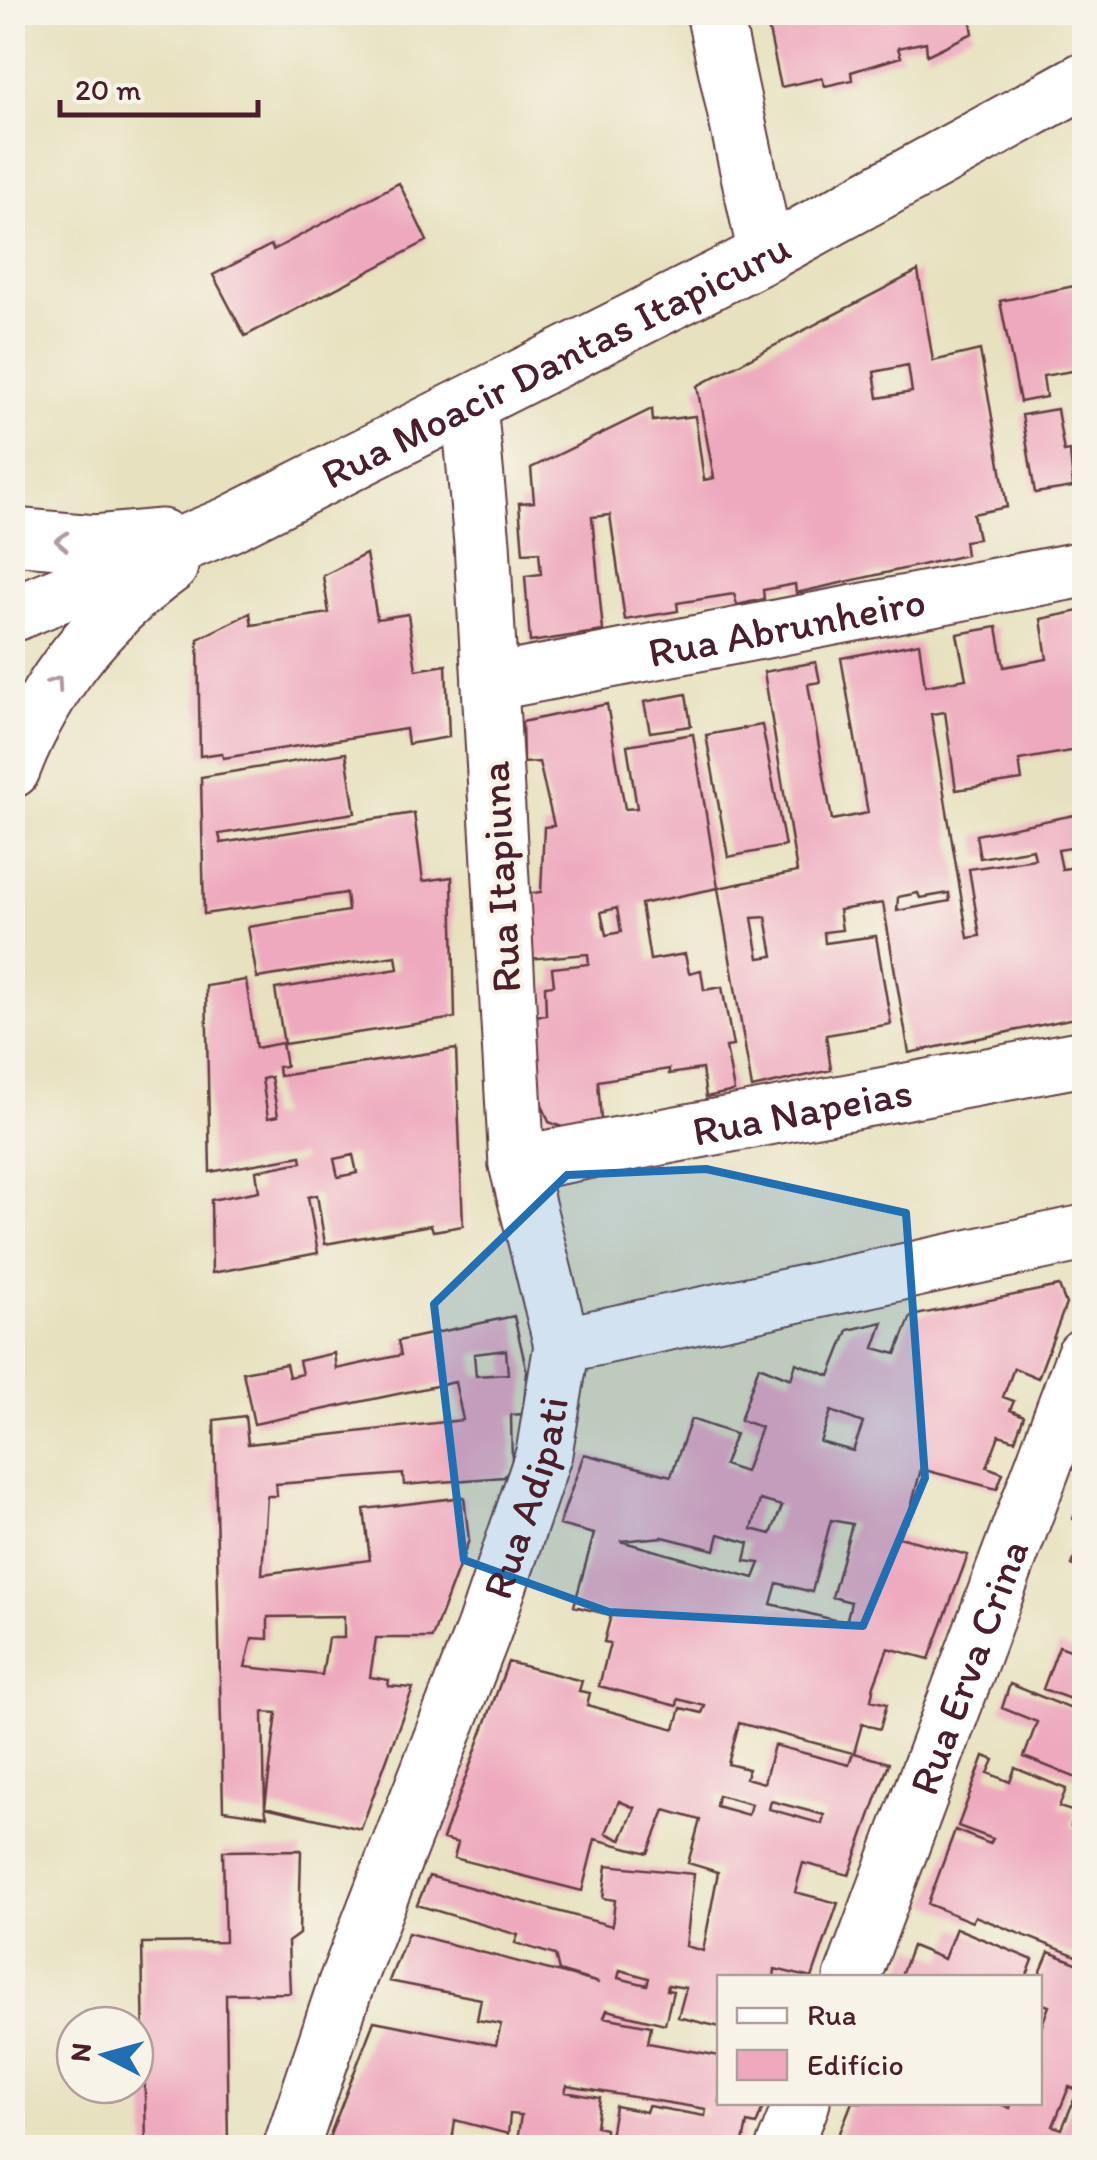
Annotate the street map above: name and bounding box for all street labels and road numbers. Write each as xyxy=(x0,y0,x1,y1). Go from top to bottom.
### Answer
street label: Rua Moacir Dantas Itapicuru xyxy=(312,221,798,499)
street label: Rua Abrunheiro xyxy=(644,575,929,678)
street label: Rua Itapiuna xyxy=(468,760,532,994)
street label: Rua Napeias xyxy=(688,1065,916,1156)
street label: Rua Adipati xyxy=(471,1393,578,1605)
street label: Rua Erva Crina xyxy=(897,1532,1039,1801)

